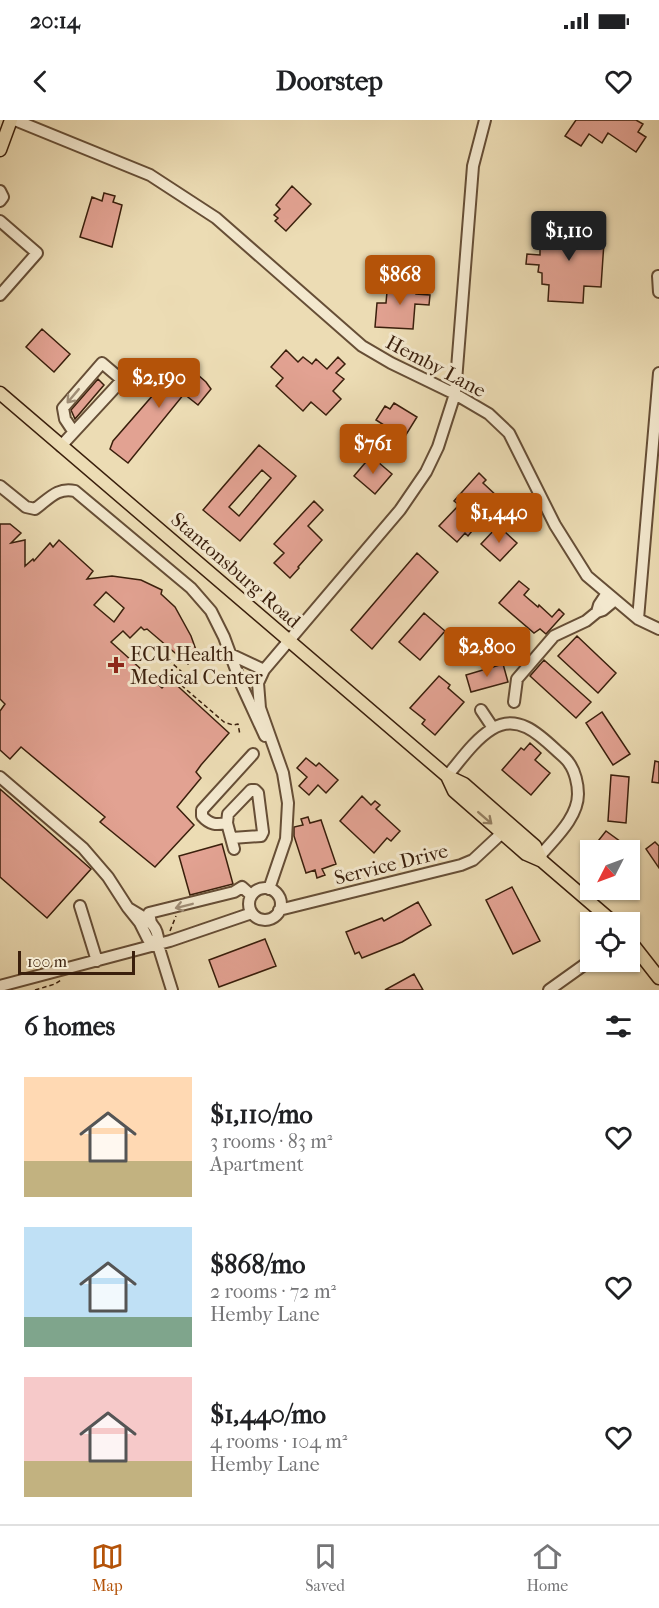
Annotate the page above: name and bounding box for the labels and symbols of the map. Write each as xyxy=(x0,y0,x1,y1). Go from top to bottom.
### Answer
pin: $1,110 xyxy=(520,211,618,262)
pin: $868 xyxy=(364,255,436,306)
street label: Hemby Lane xyxy=(382,331,490,402)
pin: $2,190 xyxy=(110,358,208,409)
one-way arrow xyxy=(67,387,80,403)
pin: $761 xyxy=(337,424,409,475)
pin: $1,440 xyxy=(450,493,548,544)
street label: Stantonsburg Road xyxy=(166,508,306,634)
pin: $2,800 xyxy=(438,627,536,678)
place label: ECU Health Medical Center xyxy=(130,643,263,689)
marker: ECU Health Medical Center xyxy=(107,656,125,674)
one-way arrow xyxy=(477,812,493,825)
street label: Service Drive xyxy=(332,839,450,890)
north arrow xyxy=(580,840,640,900)
one-way arrow xyxy=(174,900,193,912)
scale bar xyxy=(18,948,135,976)

